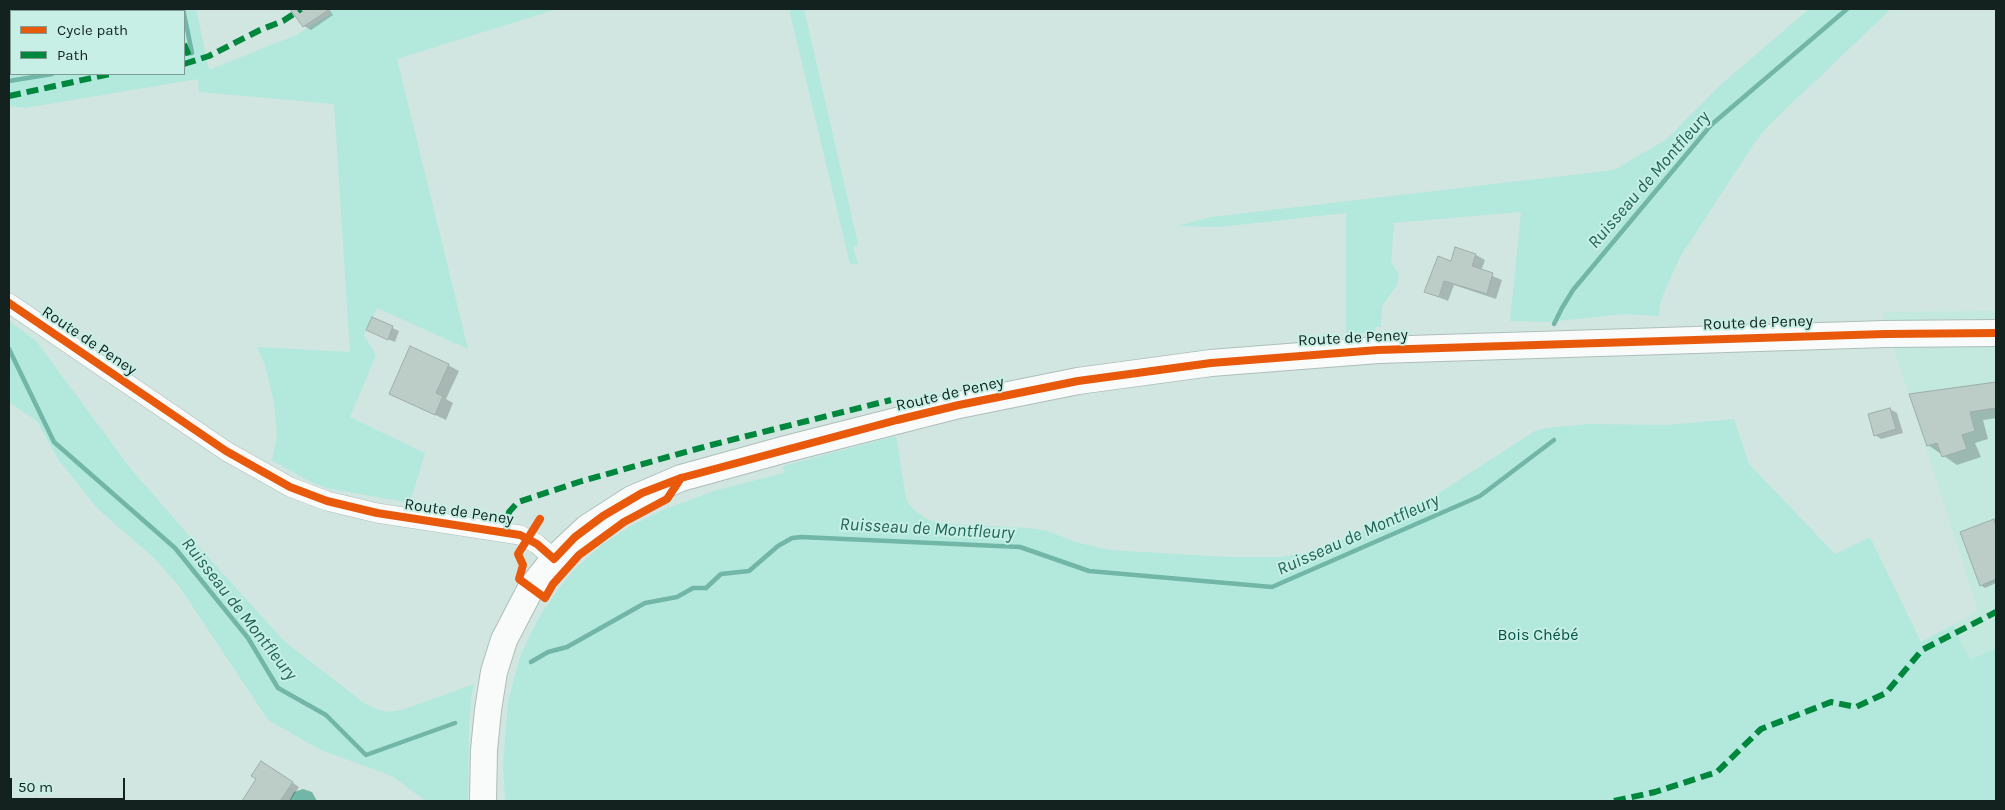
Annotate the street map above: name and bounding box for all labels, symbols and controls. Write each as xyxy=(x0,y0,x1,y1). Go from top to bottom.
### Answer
legend xyxy=(10,10,185,75)
text: Cycle path xyxy=(57,21,128,39)
text: Path xyxy=(57,46,88,64)
water label: Ruisseau de Montfleury xyxy=(1583,107,1715,253)
street label: Route de Peney xyxy=(38,302,140,380)
street label: Route de Peney xyxy=(1703,311,1813,335)
street label: Route de Peney xyxy=(1297,326,1409,350)
street label: Route de Peney xyxy=(894,372,1006,416)
water label: Ruisseau de Montfleury xyxy=(1274,490,1442,580)
street label: Route de Peney xyxy=(403,495,515,529)
water label: Ruisseau de Montfleury xyxy=(839,514,1015,544)
water label: Ruisseau de Montfleury xyxy=(177,533,301,685)
park label: Bois Chébé xyxy=(1497,625,1579,645)
scale bar xyxy=(12,768,128,800)
text: 50 m xyxy=(18,778,53,796)

